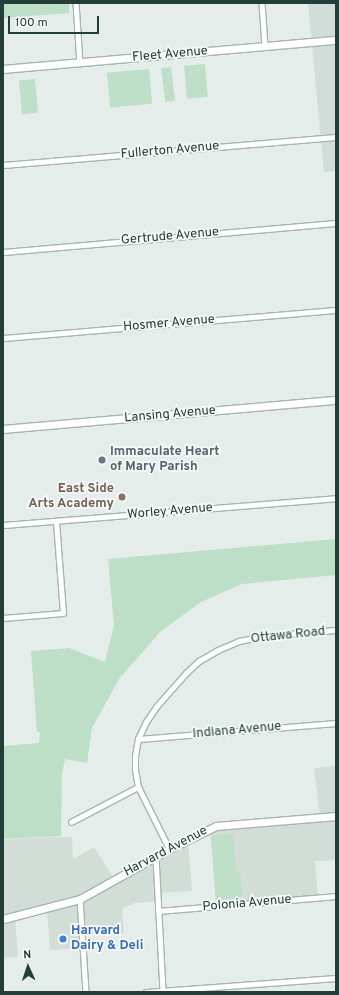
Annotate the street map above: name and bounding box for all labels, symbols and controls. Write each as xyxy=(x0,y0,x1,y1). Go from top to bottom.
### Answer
scale bar xyxy=(10,8,101,34)
text: 100 m xyxy=(15,15,48,31)
street label: Fleet Avenue xyxy=(131,44,209,66)
street label: Fullerton Avenue xyxy=(120,139,220,163)
street label: Gertrude Avenue xyxy=(120,225,220,249)
street label: Hosmer Avenue xyxy=(122,312,216,336)
street label: Lansing Avenue xyxy=(123,403,217,427)
place label: Immaculate Heart of Mary Parish xyxy=(110,445,219,476)
marker: Immaculate Heart of Mary Parish xyxy=(97,455,107,465)
place label: East Side Arts Academy xyxy=(28,482,114,513)
marker: East Side Arts Academy xyxy=(117,492,127,502)
street label: Worley Avenue xyxy=(126,500,214,524)
street label: Ottawa Road xyxy=(250,624,326,648)
street label: Indiana Avenue xyxy=(192,719,282,743)
street label: Harvard Avenue xyxy=(121,823,211,881)
street label: Polonia Avenue xyxy=(201,892,293,916)
place label: Harvard Dairy & Deli xyxy=(71,924,143,955)
marker: Harvard Dairy & Deli xyxy=(58,934,68,944)
north arrow xyxy=(8,947,48,987)
text: N xyxy=(23,948,32,962)

